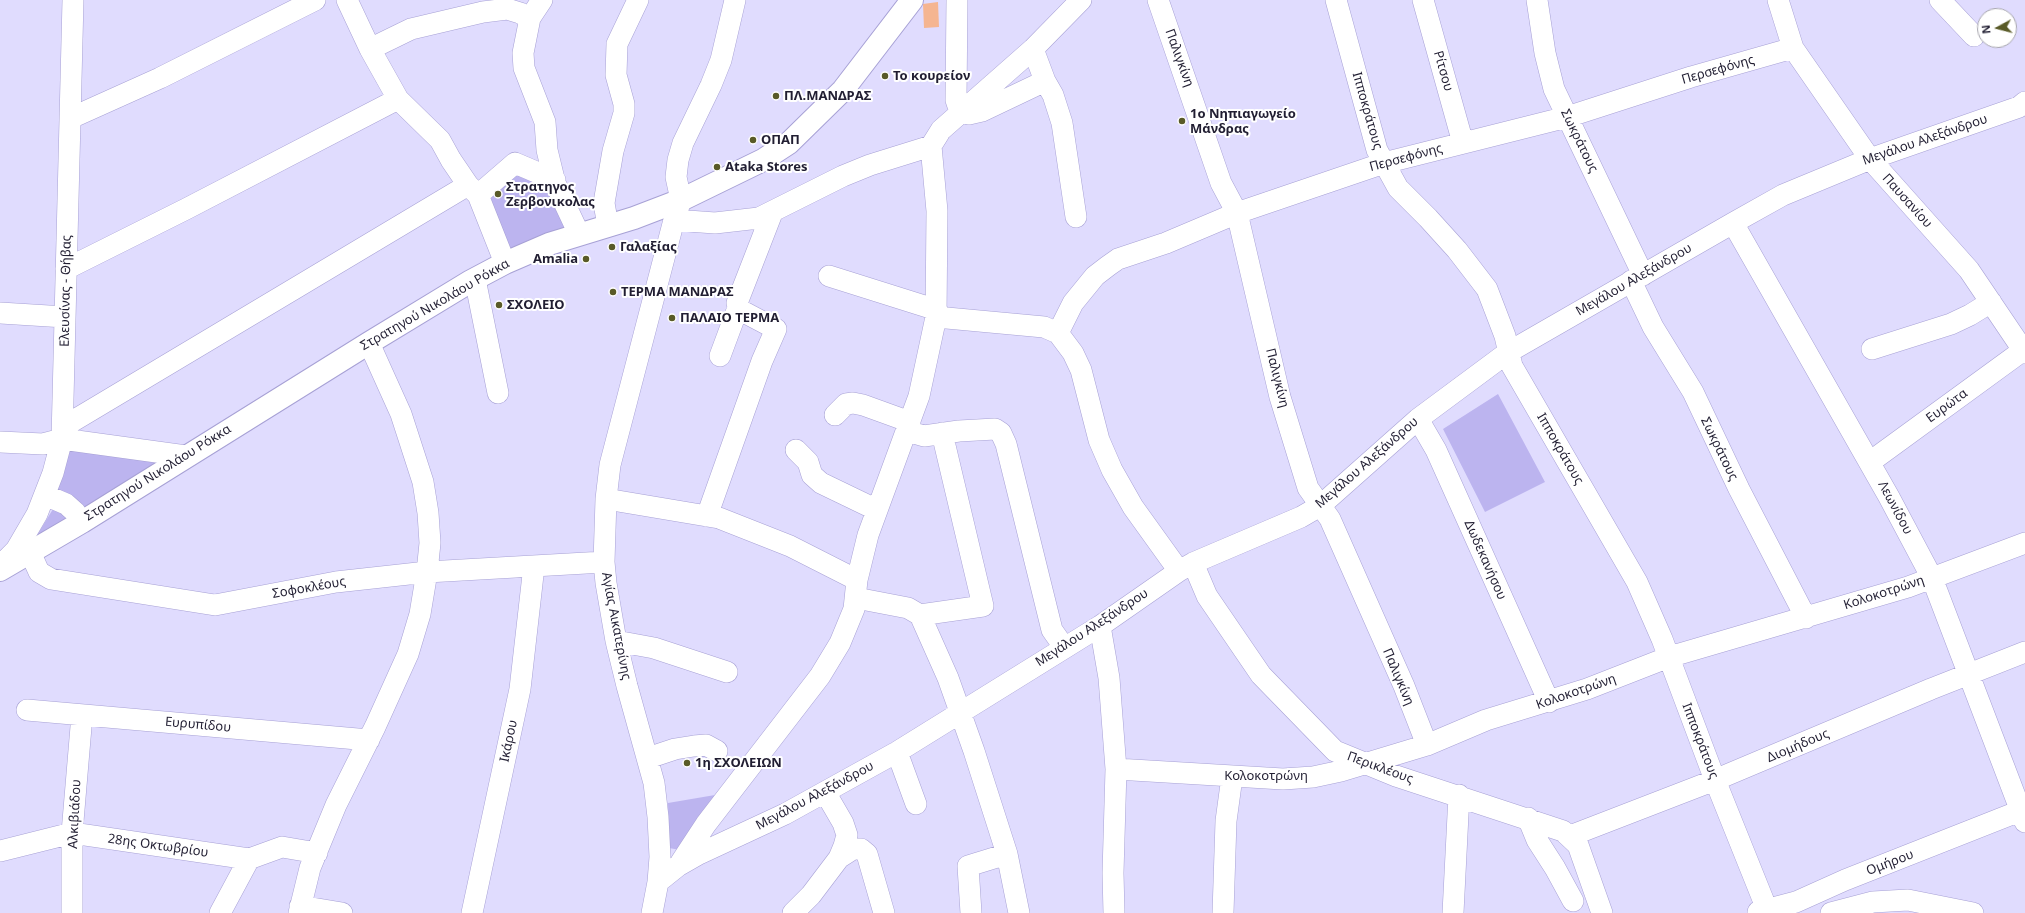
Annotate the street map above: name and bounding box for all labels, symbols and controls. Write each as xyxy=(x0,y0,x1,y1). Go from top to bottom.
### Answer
north arrow xyxy=(1977,8,2017,48)
text: N xyxy=(1978,24,1994,35)
street label: Παλιγκίνη xyxy=(1161,27,1197,89)
street label: Ρίτσου xyxy=(1430,49,1456,93)
street label: Περσεφόνης xyxy=(1680,52,1756,88)
place label: Το κουρείον xyxy=(893,68,970,84)
street label: Ιπποκράτους xyxy=(1348,70,1386,152)
marker: Το κουρείον xyxy=(880,71,890,81)
place label: ΠΛ.ΜΑΝΔΡΑΣ xyxy=(784,88,871,104)
marker: ΠΛ.ΜΑΝΔΡΑΣ xyxy=(771,91,781,101)
place label: 1ο Νηπιαγωγείο Μάνδρας xyxy=(1190,106,1296,137)
street label: Σωκράτους xyxy=(1557,107,1601,175)
street label: Μεγάλου Αλεξάνδρου xyxy=(1860,111,1990,169)
marker: 1ο Νηπιαγωγείο Μάνδρας xyxy=(1177,116,1187,126)
place label: ΟΠΑΠ xyxy=(761,132,800,148)
marker: ΟΠΑΠ xyxy=(748,135,758,145)
street label: Περσεφόνης xyxy=(1368,141,1444,175)
place label: Ataka Stores xyxy=(725,159,807,175)
marker: Ataka Stores xyxy=(712,162,722,172)
street label: Παυσανίου xyxy=(1879,171,1935,231)
place label: Στρατηγος Ζερβονικολας xyxy=(506,179,595,210)
marker: Στρατηγος Ζερβονικολας xyxy=(493,189,503,199)
street label: Ελευσίνας - Θήβας xyxy=(57,235,75,347)
place label: Γαλαξίας xyxy=(620,239,677,255)
street label: Μεγάλου Αλεξάνδρου xyxy=(1573,240,1695,320)
marker: Γαλαξίας xyxy=(607,242,617,252)
place label: Amalia xyxy=(533,251,578,267)
marker: Amalia xyxy=(581,254,591,264)
street label: Στρατηγού Νικολάου Ρόκκα xyxy=(358,256,512,354)
place label: ΤΕΡΜΑ ΜΑΝΔΡΑΣ xyxy=(621,284,734,300)
marker: ΤΕΡΜΑ ΜΑΝΔΡΑΣ xyxy=(608,287,618,297)
place label: ΣΧΟΛΕΙΟ xyxy=(507,297,565,313)
marker: ΣΧΟΛΕΙΟ xyxy=(494,300,504,310)
place label: ΠΑΛΑΙΟ ΤΕΡΜΑ xyxy=(680,310,779,326)
marker: ΠΑΛΑΙΟ ΤΕΡΜΑ xyxy=(667,313,677,323)
street label: Παλιγκίνη xyxy=(1262,347,1292,409)
street label: Ευρώτα xyxy=(1923,386,1971,426)
street label: Ιπποκράτους xyxy=(1533,410,1587,488)
street label: Μεγάλου Αλεξάνδρου xyxy=(1312,414,1422,512)
street label: Σωκράτους xyxy=(1697,415,1741,483)
street label: Στρατηγού Νικολάου Ρόκκα xyxy=(82,421,234,525)
street label: Λεωνίδου xyxy=(1874,479,1916,537)
street label: Δωδεκανήσου xyxy=(1461,518,1509,602)
street label: Αγίας Αικατερίνης xyxy=(598,571,634,681)
street label: Κολοκοτρώνη xyxy=(1842,573,1926,613)
street label: Σοφοκλέους xyxy=(271,574,347,602)
street label: Μεγάλου Αλεξάνδρου xyxy=(1033,586,1151,670)
street label: Παλιγκίνη xyxy=(1379,646,1417,708)
street label: Κολοκοτρώνη xyxy=(1534,671,1618,713)
street label: Ιπποκράτους xyxy=(1678,701,1722,781)
street label: Ευρυπίδου xyxy=(164,714,232,736)
street label: Ικάρου xyxy=(497,718,521,764)
street label: Διομήδους xyxy=(1765,726,1831,766)
street label: Περικλέους xyxy=(1345,749,1415,787)
place label: 1η ΣΧΟΛΕΙΩΝ xyxy=(695,755,782,771)
marker: 1η ΣΧΟΛΕΙΩΝ xyxy=(682,758,692,768)
street label: Μεγάλου Αλεξάνδρου xyxy=(753,758,877,834)
street label: Κολοκοτρώνη xyxy=(1224,768,1308,784)
street label: Αλκιβιάδου xyxy=(65,779,85,849)
street label: 28ης Οκτωβρίου xyxy=(107,831,209,861)
street label: Ομήρου xyxy=(1864,847,1916,879)

